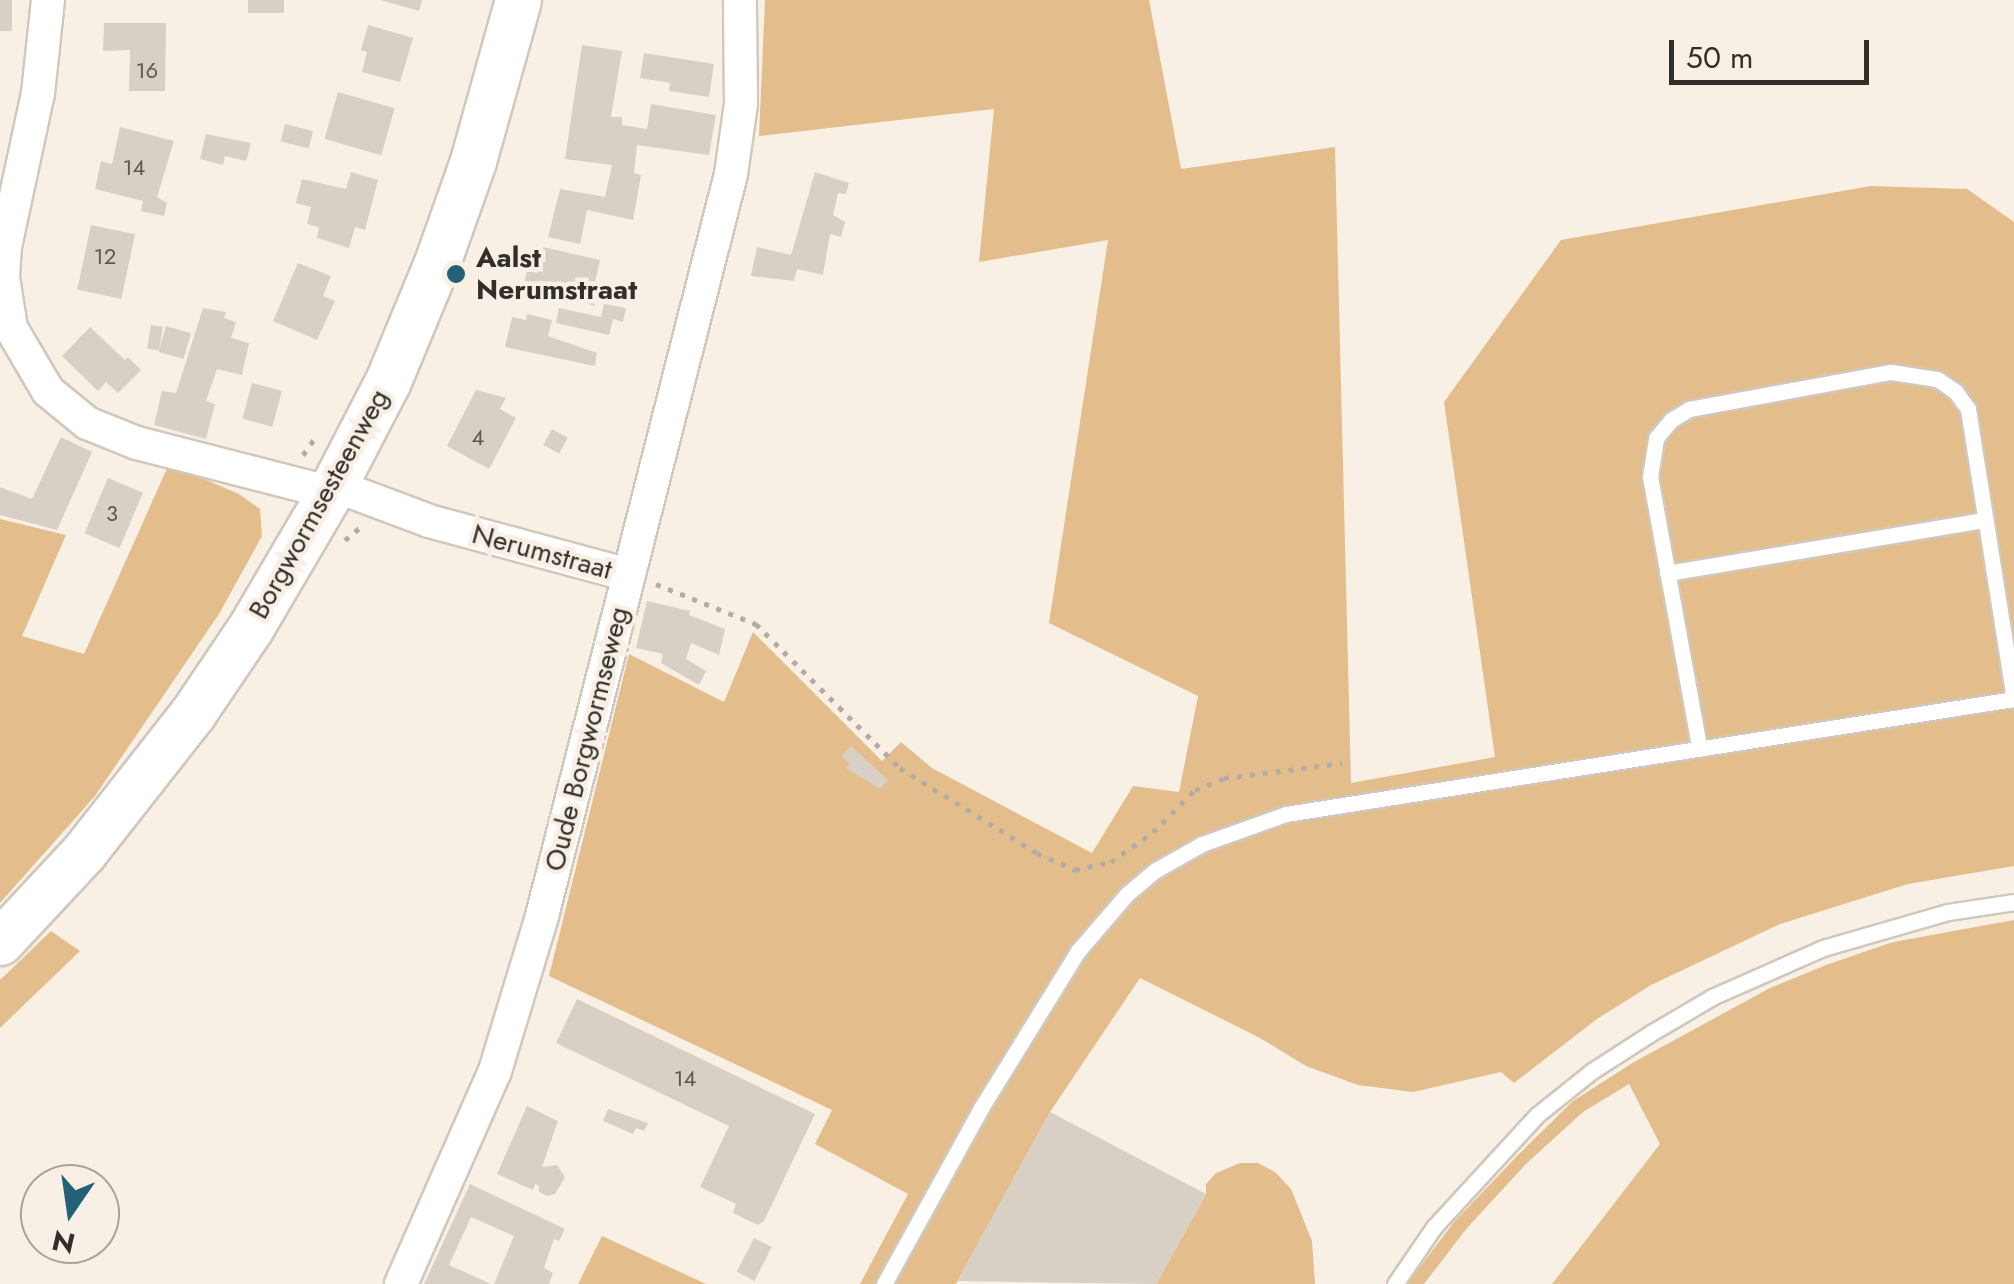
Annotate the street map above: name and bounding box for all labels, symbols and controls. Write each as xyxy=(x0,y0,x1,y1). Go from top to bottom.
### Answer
scale bar xyxy=(1674,20,1874,82)
text: 50 m xyxy=(1686,36,1753,79)
house number: 16 xyxy=(136,58,158,84)
house number: 14 xyxy=(123,155,145,181)
place label: Aalst Nerumstraat xyxy=(476,241,637,307)
house number: 12 xyxy=(94,244,116,270)
marker: Aalst Nerumstraat xyxy=(445,263,467,285)
street label: Borgwormsesteenweg xyxy=(242,383,396,625)
house number: 4 xyxy=(472,425,484,451)
house number: 3 xyxy=(106,501,118,527)
street label: Nerumstraat xyxy=(468,517,616,587)
street label: Oude Borgwormseweg xyxy=(538,603,636,875)
house number: 14 xyxy=(674,1066,696,1092)
north arrow xyxy=(20,1164,120,1264)
text: N xyxy=(48,1219,79,1264)

